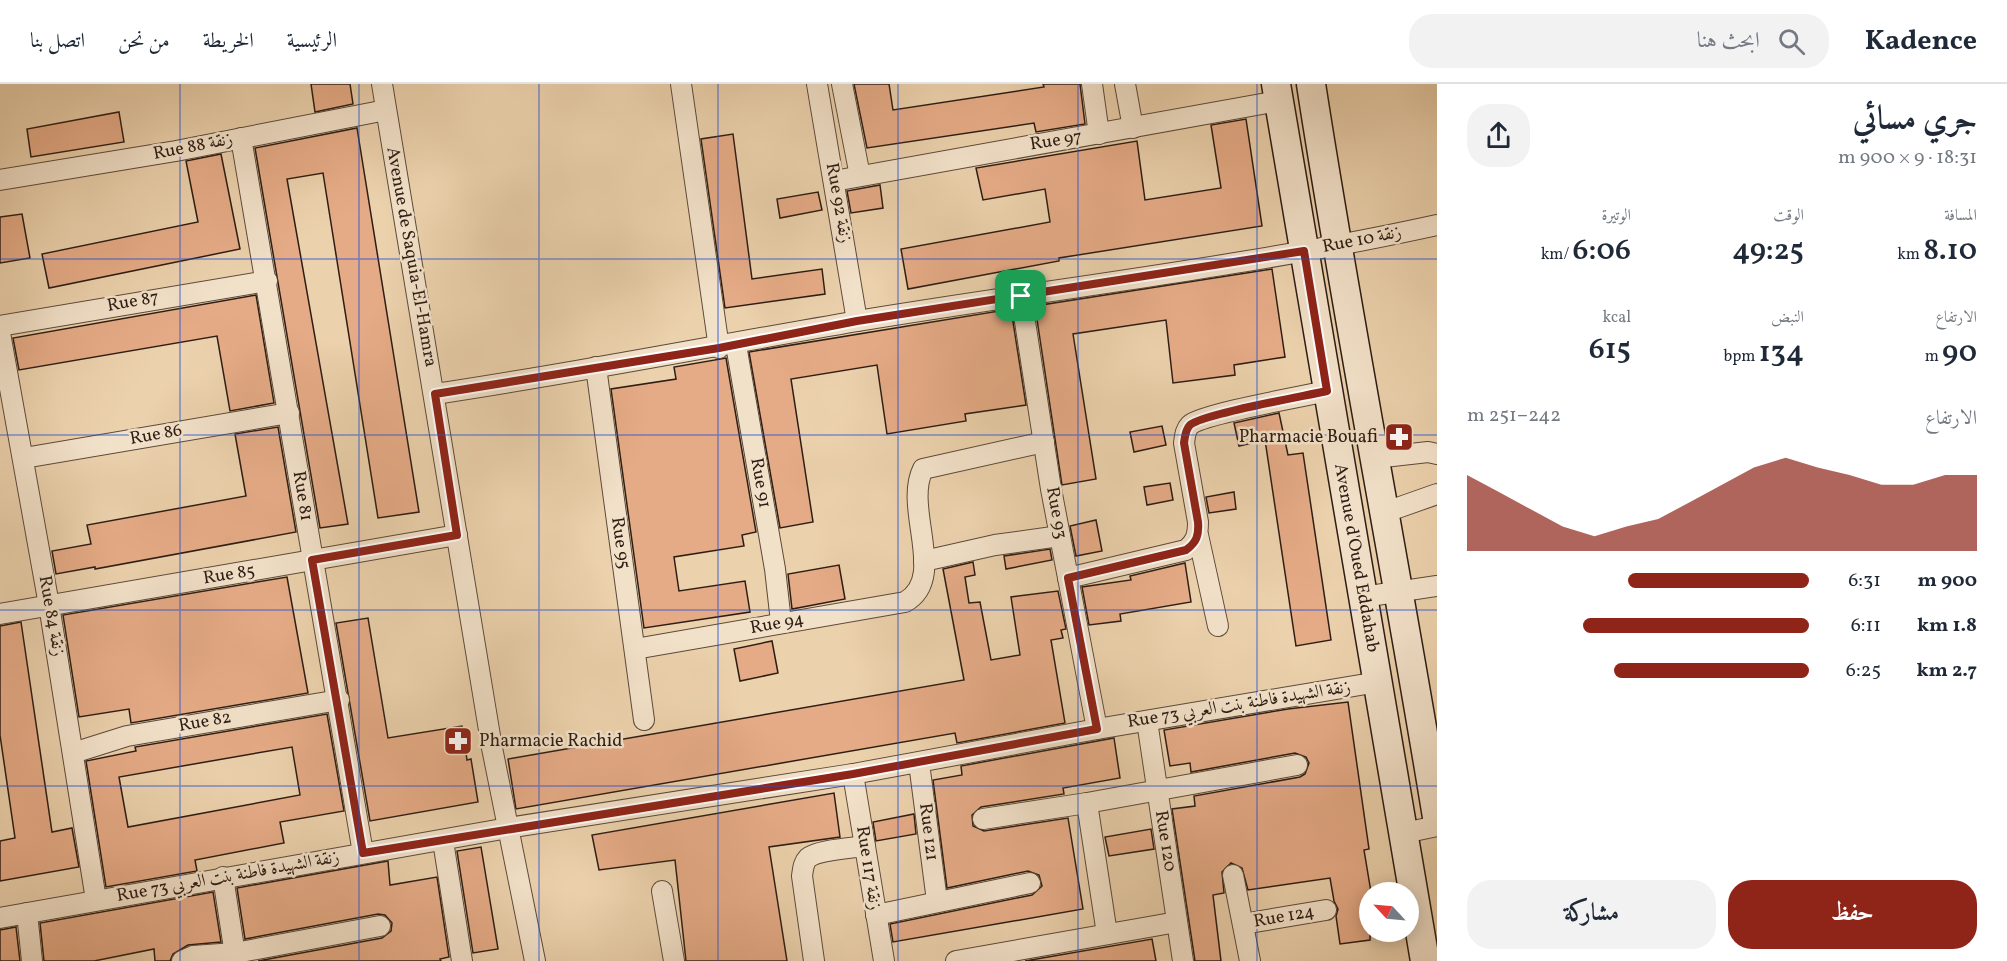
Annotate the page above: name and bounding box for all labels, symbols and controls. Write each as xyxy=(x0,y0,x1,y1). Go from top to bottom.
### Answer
search box xyxy=(1409,14,1829,68)
text: Kadence xyxy=(1865,22,1977,61)
icon: search xyxy=(1775,25,1808,58)
text: ابحث هنا xyxy=(1697,26,1760,57)
text: اتصل بنا xyxy=(30,27,85,56)
text: من نحن xyxy=(118,27,170,56)
text: الخريطة xyxy=(203,27,254,56)
text: الرئيسية xyxy=(287,27,337,56)
text: جري مسائي xyxy=(1853,98,1977,144)
button: share xyxy=(1467,104,1530,167)
street label: Rue 97 xyxy=(1028,125,1084,157)
street label: Rue 88 زنقة xyxy=(151,127,235,167)
text: 18:31 · 9 × 900 m xyxy=(1838,144,1977,172)
street label: Avenue de Saquia-El-Hamra xyxy=(379,145,443,369)
street label: Rue 92 زنقة xyxy=(819,161,857,245)
text: الوتيرة xyxy=(1601,205,1631,227)
text: الوقت xyxy=(1773,205,1804,227)
text: المسافة xyxy=(1944,205,1977,227)
street label: Rue 10 زنقة xyxy=(1320,220,1404,260)
text: 6:06 xyxy=(1573,230,1631,272)
text: 49:25 xyxy=(1732,230,1804,272)
text: 8.10 xyxy=(1923,230,1977,272)
text: /km xyxy=(1541,244,1573,266)
text: km xyxy=(1897,244,1923,266)
pin xyxy=(995,270,1046,321)
icon: arrive xyxy=(1004,279,1037,312)
street label: Rue 87 xyxy=(105,285,161,319)
text: kcal xyxy=(1603,307,1631,329)
text: النبض xyxy=(1771,307,1804,329)
text: الارتفاع xyxy=(1935,307,1977,329)
text: 615 xyxy=(1589,329,1631,371)
text: 134 xyxy=(1759,332,1804,374)
text: 90 xyxy=(1942,332,1977,374)
text: bpm xyxy=(1723,346,1759,368)
text: m xyxy=(1925,346,1942,368)
text: 242–251 m xyxy=(1467,402,1561,430)
text: الارتفاع xyxy=(1925,405,1977,433)
street label: Rue 86 xyxy=(128,418,184,452)
pharmacy icon: Pharmacie Bouafi xyxy=(1383,421,1415,453)
place label: Pharmacie Bouafi xyxy=(1239,425,1378,450)
street label: Rue 91 xyxy=(743,456,777,510)
street label: Avenue d'Oued Eddahab xyxy=(1327,462,1385,654)
street label: Rue 81 xyxy=(286,469,318,523)
street label: Rue 93 xyxy=(1039,485,1073,541)
street label: Rue 95 xyxy=(604,515,636,571)
street label: Rue 85 xyxy=(201,559,257,591)
text: 6:31 xyxy=(1848,567,1881,595)
text: 900 m xyxy=(1918,567,1977,595)
street label: Rue 84 زنقة xyxy=(32,574,70,658)
street label: Rue 94 xyxy=(748,607,806,641)
text: 6:11 xyxy=(1851,612,1881,640)
text: 1.8 km xyxy=(1917,612,1977,640)
text: 6:25 xyxy=(1846,657,1881,685)
text: 2.7 km xyxy=(1917,657,1977,685)
street label: Rue 73 زنقة الشهيدة فاطنة بنت العربي xyxy=(1126,675,1353,736)
street label: Rue 82 xyxy=(177,705,233,739)
pharmacy icon: Pharmacie Rachid xyxy=(442,725,474,757)
place label: Pharmacie Rachid xyxy=(479,729,622,754)
street label: Rue 121 xyxy=(912,802,944,862)
street label: Rue 120 xyxy=(1148,808,1182,874)
street label: Rue 117 زنقة xyxy=(849,824,887,912)
street label: Rue 73 زنقة الشهيدة فاطنة بنت العربي xyxy=(115,845,342,910)
button: مشاركة xyxy=(1467,880,1716,949)
button: حفظ xyxy=(1728,880,1977,949)
north arrow xyxy=(1359,882,1419,942)
map controls xyxy=(1359,882,1419,942)
street label: Rue 124 xyxy=(1252,899,1316,935)

